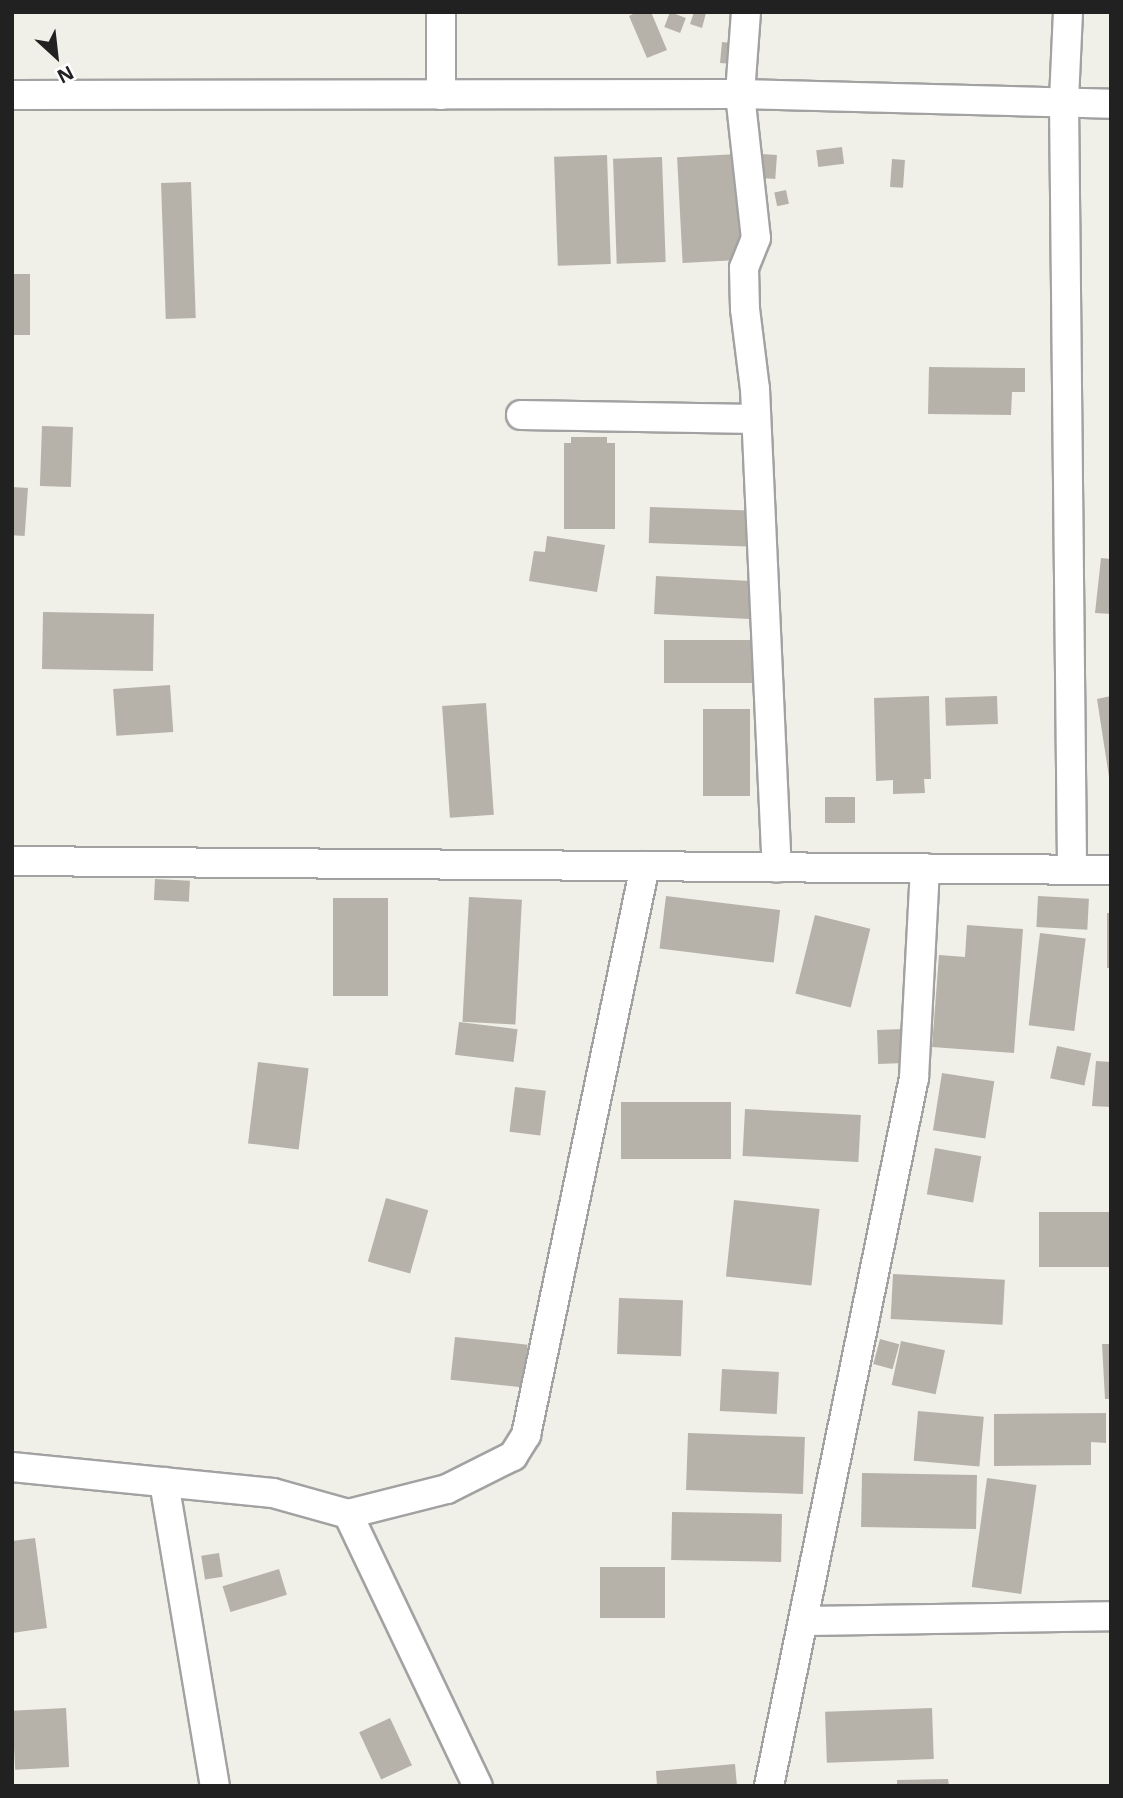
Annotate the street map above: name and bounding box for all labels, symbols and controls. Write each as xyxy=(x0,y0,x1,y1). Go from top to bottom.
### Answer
north arrow xyxy=(21,21,91,91)
text: N xyxy=(53,60,78,90)

